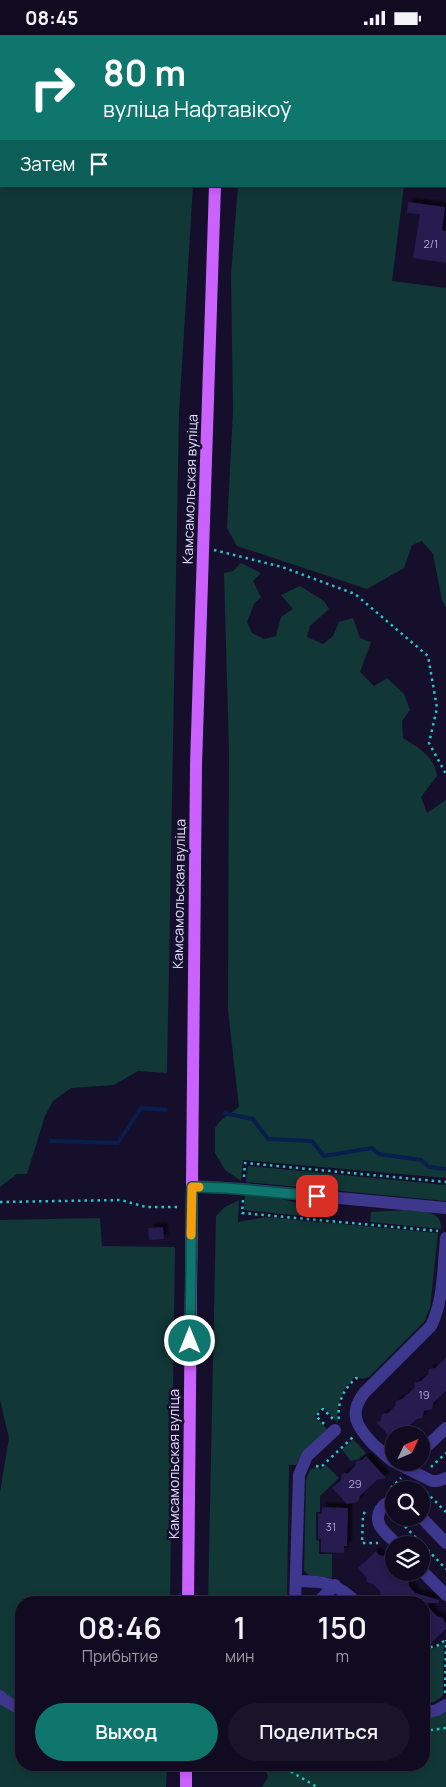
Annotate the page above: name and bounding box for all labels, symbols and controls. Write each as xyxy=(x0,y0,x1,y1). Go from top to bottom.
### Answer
text: 08:45 xyxy=(25,5,78,31)
text: 80 m xyxy=(103,49,186,97)
icon: right xyxy=(20,55,85,120)
text: вуліца Нафтавікоў xyxy=(103,94,292,124)
icon: arrive xyxy=(85,150,113,178)
text: Затем xyxy=(20,151,75,177)
house number: 2/1 xyxy=(424,236,438,251)
street label: Камсамольская вуліца xyxy=(177,414,202,564)
street label: Камсамольская вуліца xyxy=(168,819,189,969)
pin xyxy=(296,1175,338,1217)
icon: arrive xyxy=(303,1182,331,1210)
position arrow xyxy=(163,1314,215,1366)
house number: 19 xyxy=(418,1387,430,1402)
street label: Камсамольская вуліца xyxy=(164,1389,183,1539)
north arrow xyxy=(385,1426,430,1471)
map controls xyxy=(385,1426,430,1581)
house number: 29 xyxy=(348,1476,362,1491)
button: search xyxy=(385,1481,430,1526)
house number: 31 xyxy=(326,1519,336,1534)
button: layers xyxy=(385,1536,430,1581)
text: 08:46 xyxy=(78,1607,162,1648)
text: 1 xyxy=(233,1607,246,1648)
text: 150 xyxy=(318,1607,367,1648)
text: Прибытие xyxy=(82,1645,158,1667)
text: мин xyxy=(225,1645,255,1667)
text: m xyxy=(335,1645,349,1667)
button: Выход xyxy=(35,1703,218,1761)
button: Поделиться xyxy=(228,1703,410,1761)

